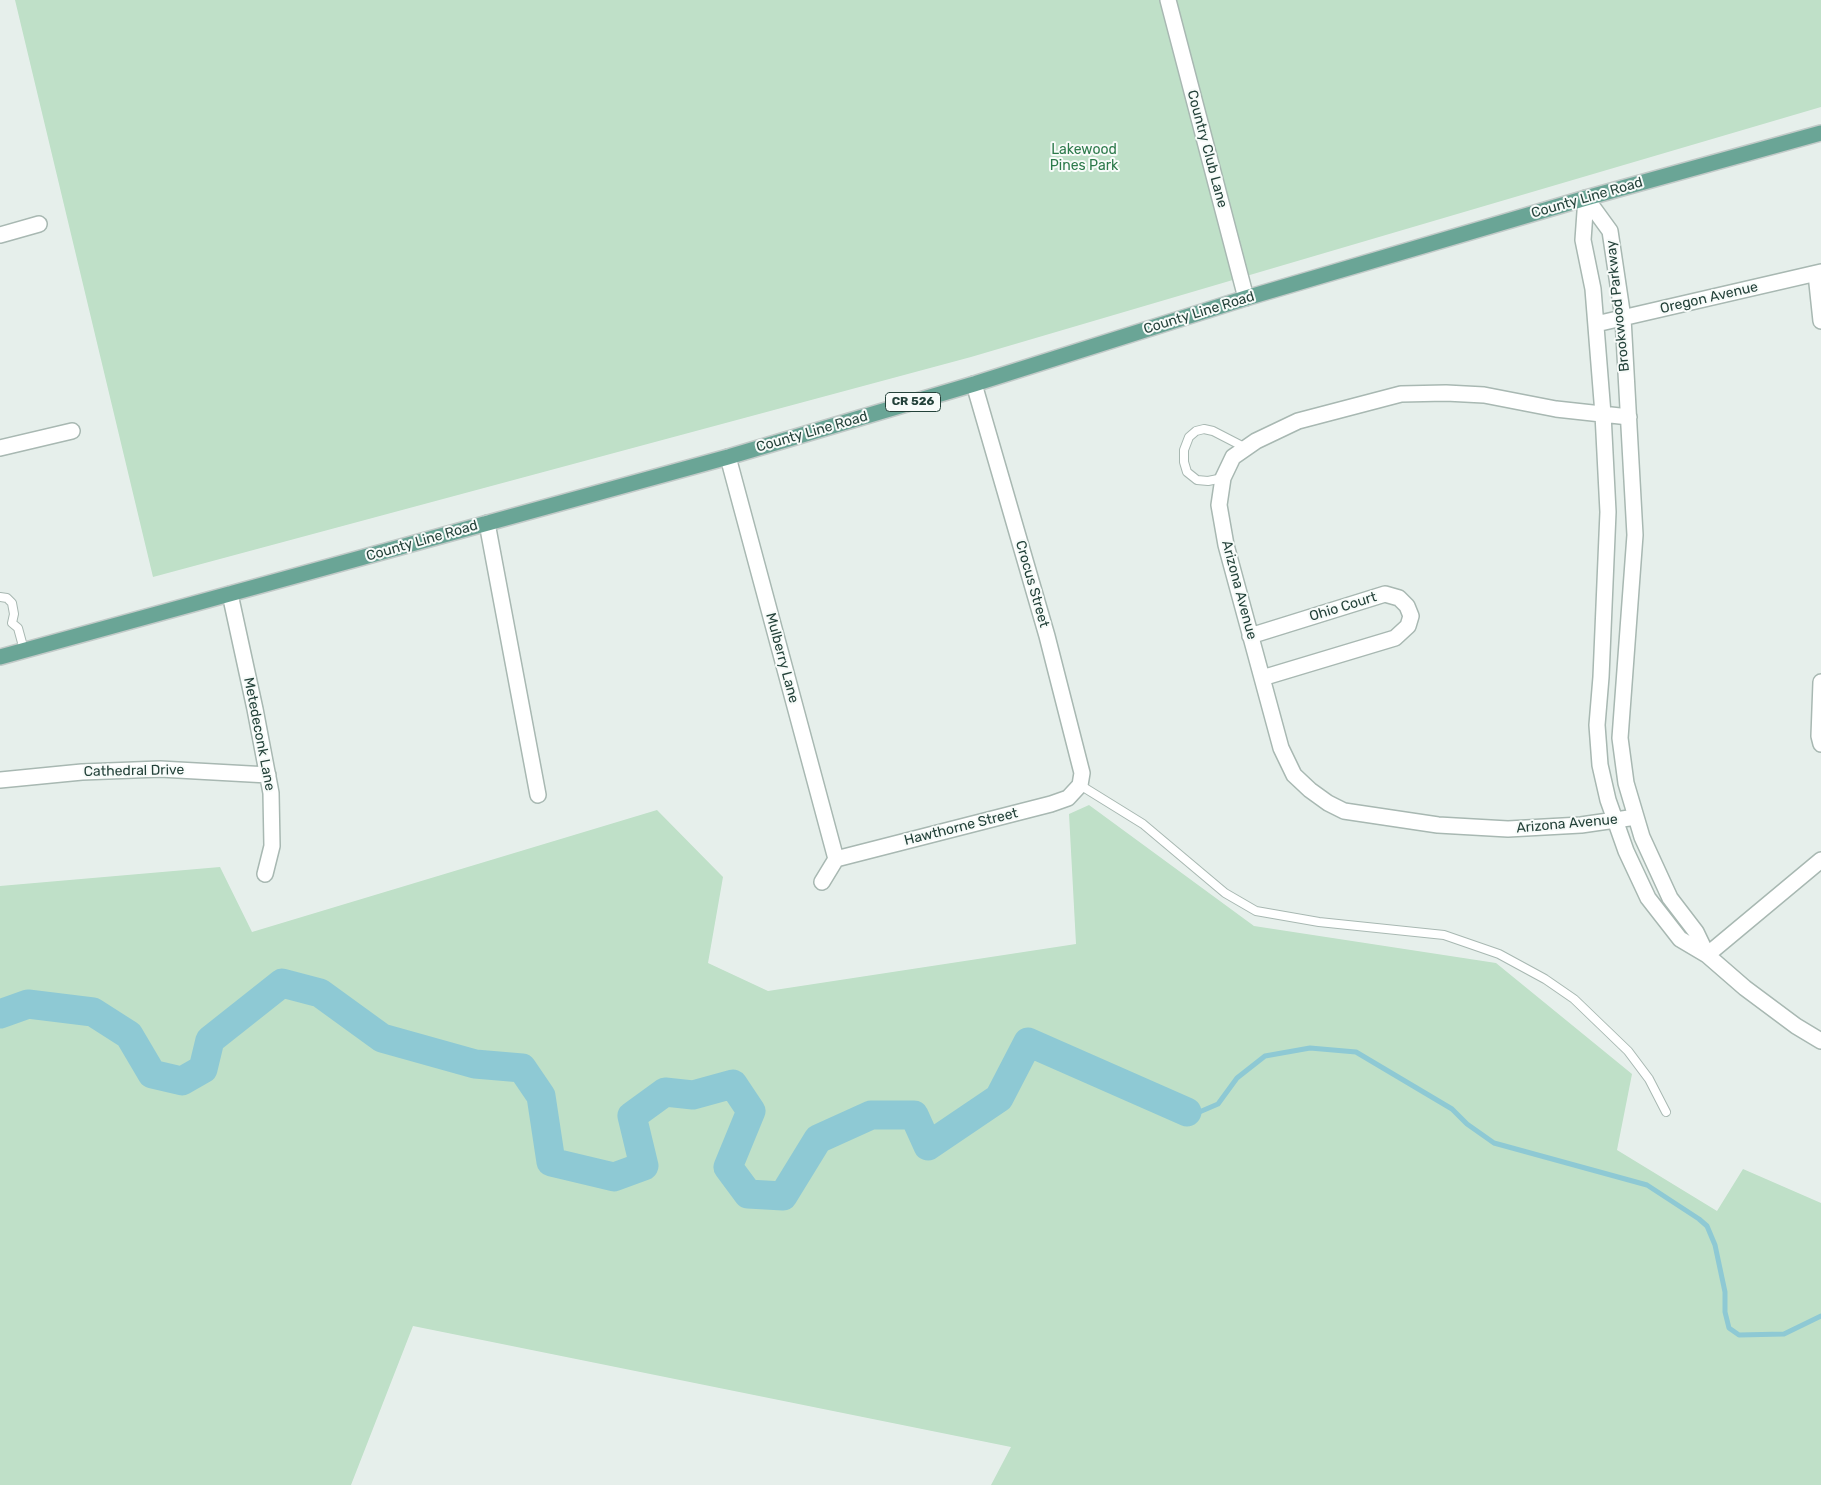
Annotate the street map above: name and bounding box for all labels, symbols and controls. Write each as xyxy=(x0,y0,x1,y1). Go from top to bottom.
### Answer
street label: Country Club Lane xyxy=(1183,88,1231,210)
park label: Lakewood Pines Park xyxy=(1050,142,1118,174)
street label: County Line Road xyxy=(1529,174,1645,222)
street label: Brookwood Parkway xyxy=(1603,239,1633,373)
street label: Oregon Avenue xyxy=(1658,279,1760,317)
street label: County Line Road xyxy=(1142,288,1256,338)
road number: CR 526 xyxy=(886,392,940,412)
street label: County Line Road xyxy=(754,408,870,456)
street label: County Line Road xyxy=(364,517,480,565)
street label: Crocus Street xyxy=(1012,539,1052,629)
street label: Arizona Avenue xyxy=(1218,539,1260,641)
street label: Ohio Court xyxy=(1307,589,1379,625)
street label: Mulberry Lane xyxy=(762,611,802,705)
street label: Metedeconk Lane xyxy=(240,676,278,792)
street label: Cathedral Drive xyxy=(84,762,184,780)
street label: Hawthorne Street xyxy=(902,805,1020,849)
street label: Arizona Avenue xyxy=(1516,811,1618,837)

